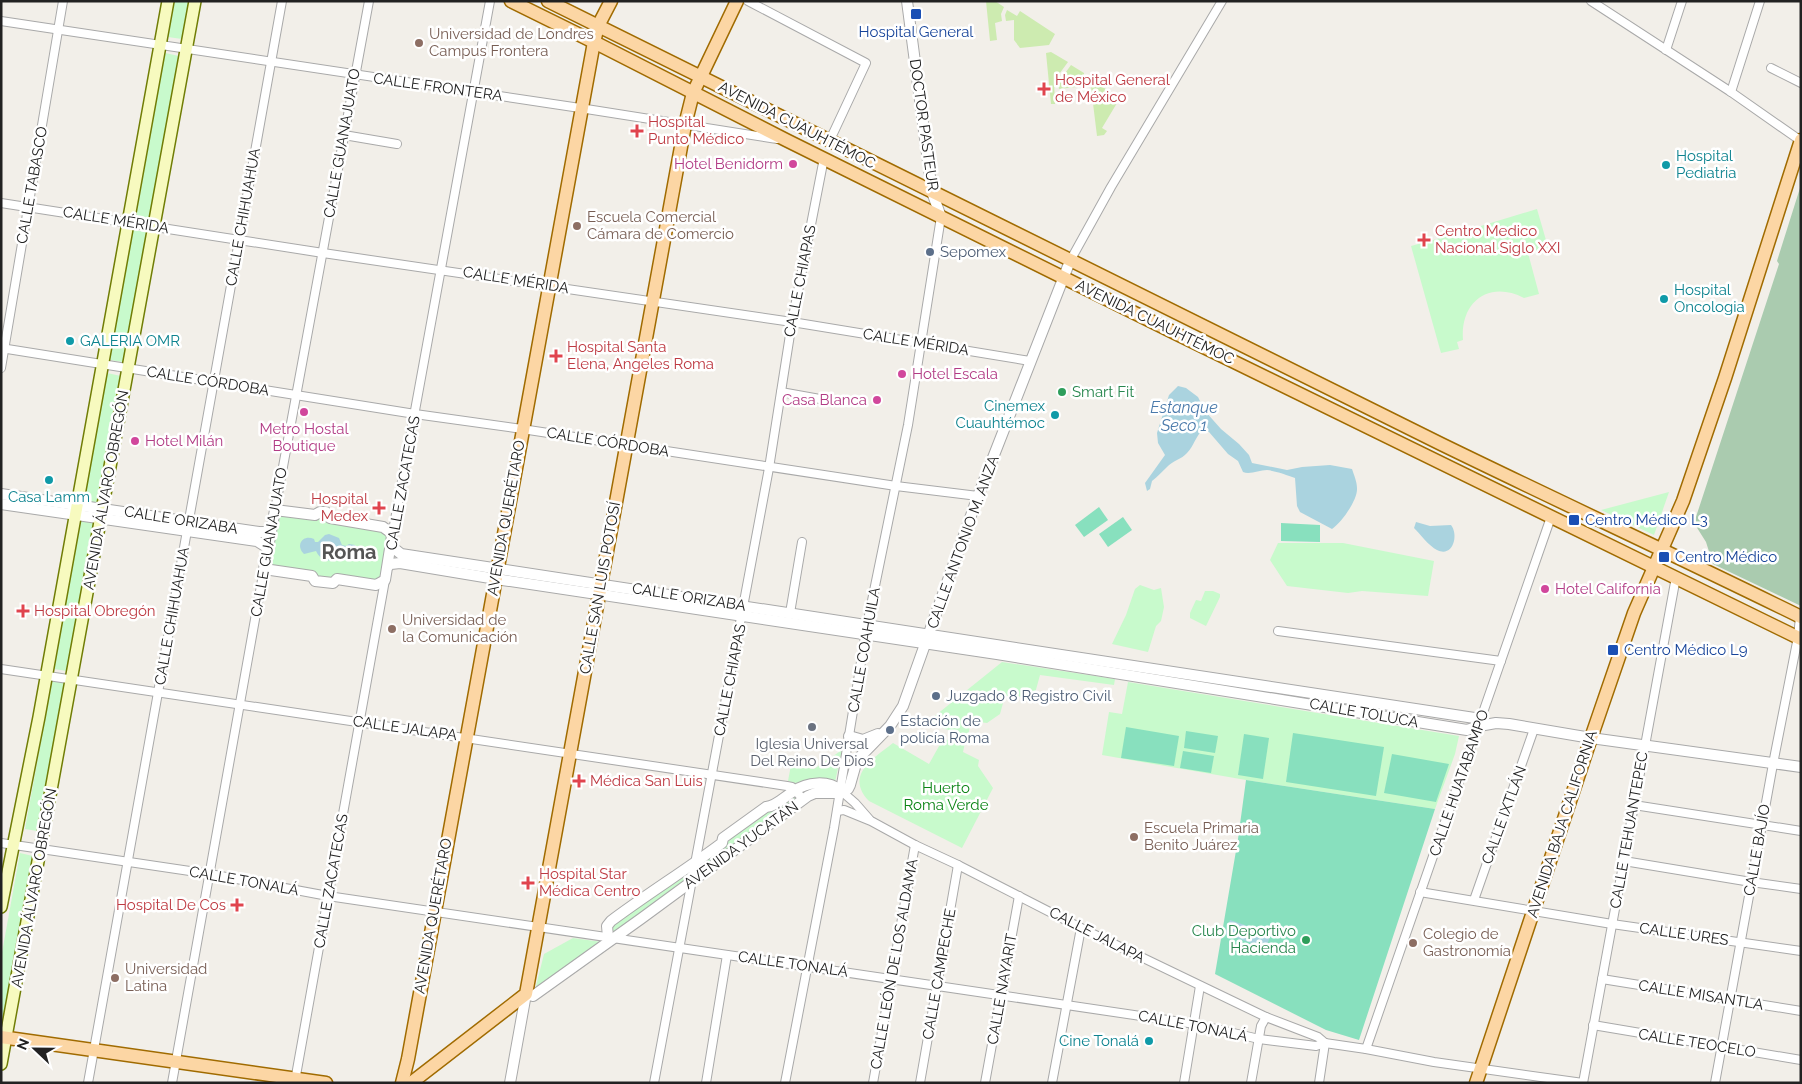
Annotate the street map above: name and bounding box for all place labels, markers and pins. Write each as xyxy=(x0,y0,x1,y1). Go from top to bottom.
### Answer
marker: Hospital General xyxy=(909,7,923,21)
place label: Hospital General xyxy=(859,23,974,41)
place label: Universidad de Londres Campus Frontera xyxy=(429,25,594,60)
marker: Universidad de Londres Campus Frontera xyxy=(413,37,425,49)
place label: Hospital General de México xyxy=(1055,71,1171,106)
marker: Hospital General de México xyxy=(1037,82,1051,96)
place label: Hospital Punto Médico xyxy=(648,113,744,148)
marker: Hospital Punto Médico xyxy=(630,124,644,138)
place label: Hospital Pediatria xyxy=(1676,147,1736,182)
place label: Hotel Benidorm xyxy=(674,155,783,173)
marker: Hotel Benidorm xyxy=(787,158,799,170)
marker: Hospital Pediatria xyxy=(1660,159,1672,171)
place label: Escuela Comercial Cámara de Comercio xyxy=(587,208,734,243)
marker: Escuela Comercial Cámara de Comercio xyxy=(571,220,583,232)
place label: Centro Medico Nacional Siglo XXI xyxy=(1435,222,1560,257)
marker: Centro Medico Nacional Siglo XXI xyxy=(1417,233,1431,247)
place label: Sepomex xyxy=(940,243,1006,261)
marker: Sepomex xyxy=(924,246,936,258)
place label: Hospital Oncologia xyxy=(1674,281,1745,316)
marker: Hospital Oncologia xyxy=(1658,293,1670,305)
place label: GALERIA OMR xyxy=(80,332,180,350)
marker: GALERIA OMR xyxy=(64,335,76,347)
place label: Hospital Santa Elena, Angeles Roma xyxy=(567,338,714,373)
marker: Hospital Santa Elena, Angeles Roma xyxy=(549,349,563,363)
place label: Hotel Escala xyxy=(912,365,998,383)
marker: Hotel Escala xyxy=(896,368,908,380)
place label: Smart Fit xyxy=(1072,383,1134,401)
marker: Smart Fit xyxy=(1056,386,1068,398)
place label: Casa Blanca xyxy=(782,391,867,409)
marker: Casa Blanca xyxy=(871,394,883,406)
place label: Cinemex Cuauhtémoc xyxy=(955,397,1045,432)
marker: Metro Hostal Boutique xyxy=(298,406,310,418)
marker: Cinemex Cuauhtémoc xyxy=(1049,409,1061,421)
place label: Metro Hostal Boutique xyxy=(260,420,349,455)
place label: Hotel Milán xyxy=(145,432,223,450)
marker: Hotel Milán xyxy=(129,435,141,447)
marker: Casa Lamm xyxy=(43,474,55,486)
place label: Casa Lamm xyxy=(8,488,90,506)
place label: Hospital Medex xyxy=(311,490,369,525)
marker: Hospital Medex xyxy=(372,501,386,515)
place label: Centro Médico L3 xyxy=(1585,511,1708,529)
marker: Centro Médico L3 xyxy=(1567,513,1581,527)
place label: Centro Médico xyxy=(1675,548,1777,566)
marker: Centro Médico xyxy=(1657,550,1671,564)
place label: Hotel California xyxy=(1555,580,1661,598)
marker: Hotel California xyxy=(1539,583,1551,595)
place label: Hospital Obregón xyxy=(34,602,156,620)
marker: Hospital Obregón xyxy=(16,604,30,618)
place label: Universidad de la Comunicación xyxy=(402,611,518,646)
marker: Universidad de la Comunicación xyxy=(386,623,398,635)
place label: Centro Médico L9 xyxy=(1624,641,1748,659)
marker: Centro Médico L9 xyxy=(1606,643,1620,657)
place label: Juzgado 8 Registro Civil xyxy=(946,687,1112,705)
marker: Juzgado 8 Registro Civil xyxy=(930,690,942,702)
place label: Estación de policía Roma xyxy=(900,712,989,747)
marker: Iglesia Universal Del Reino De Dios xyxy=(806,721,818,733)
marker: Estación de policía Roma xyxy=(884,724,896,736)
place label: Iglesia Universal Del Reino De Dios xyxy=(750,735,874,770)
place label: Médica San Luis xyxy=(590,772,703,790)
marker: Médica San Luis xyxy=(572,774,586,788)
place label: Escuela Primaria Benito Juárez xyxy=(1144,819,1259,854)
marker: Escuela Primaria Benito Juárez xyxy=(1128,831,1140,843)
place label: Hospital Star Médica Centro xyxy=(539,865,640,900)
marker: Hospital Star Médica Centro xyxy=(521,876,535,890)
place label: Hospital De Cos xyxy=(116,896,226,914)
marker: Hospital De Cos xyxy=(230,898,244,912)
place label: Club Deportivo Hacienda xyxy=(1192,922,1296,957)
place label: Colegio de Gastronomía xyxy=(1423,925,1511,960)
marker: Club Deportivo Hacienda xyxy=(1300,934,1312,946)
marker: Colegio de Gastronomía xyxy=(1407,937,1419,949)
place label: Universidad Latina xyxy=(125,960,207,995)
marker: Universidad Latina xyxy=(109,972,121,984)
place label: Cine Tonalá xyxy=(1059,1032,1139,1050)
marker: Cine Tonalá xyxy=(1143,1035,1155,1047)

